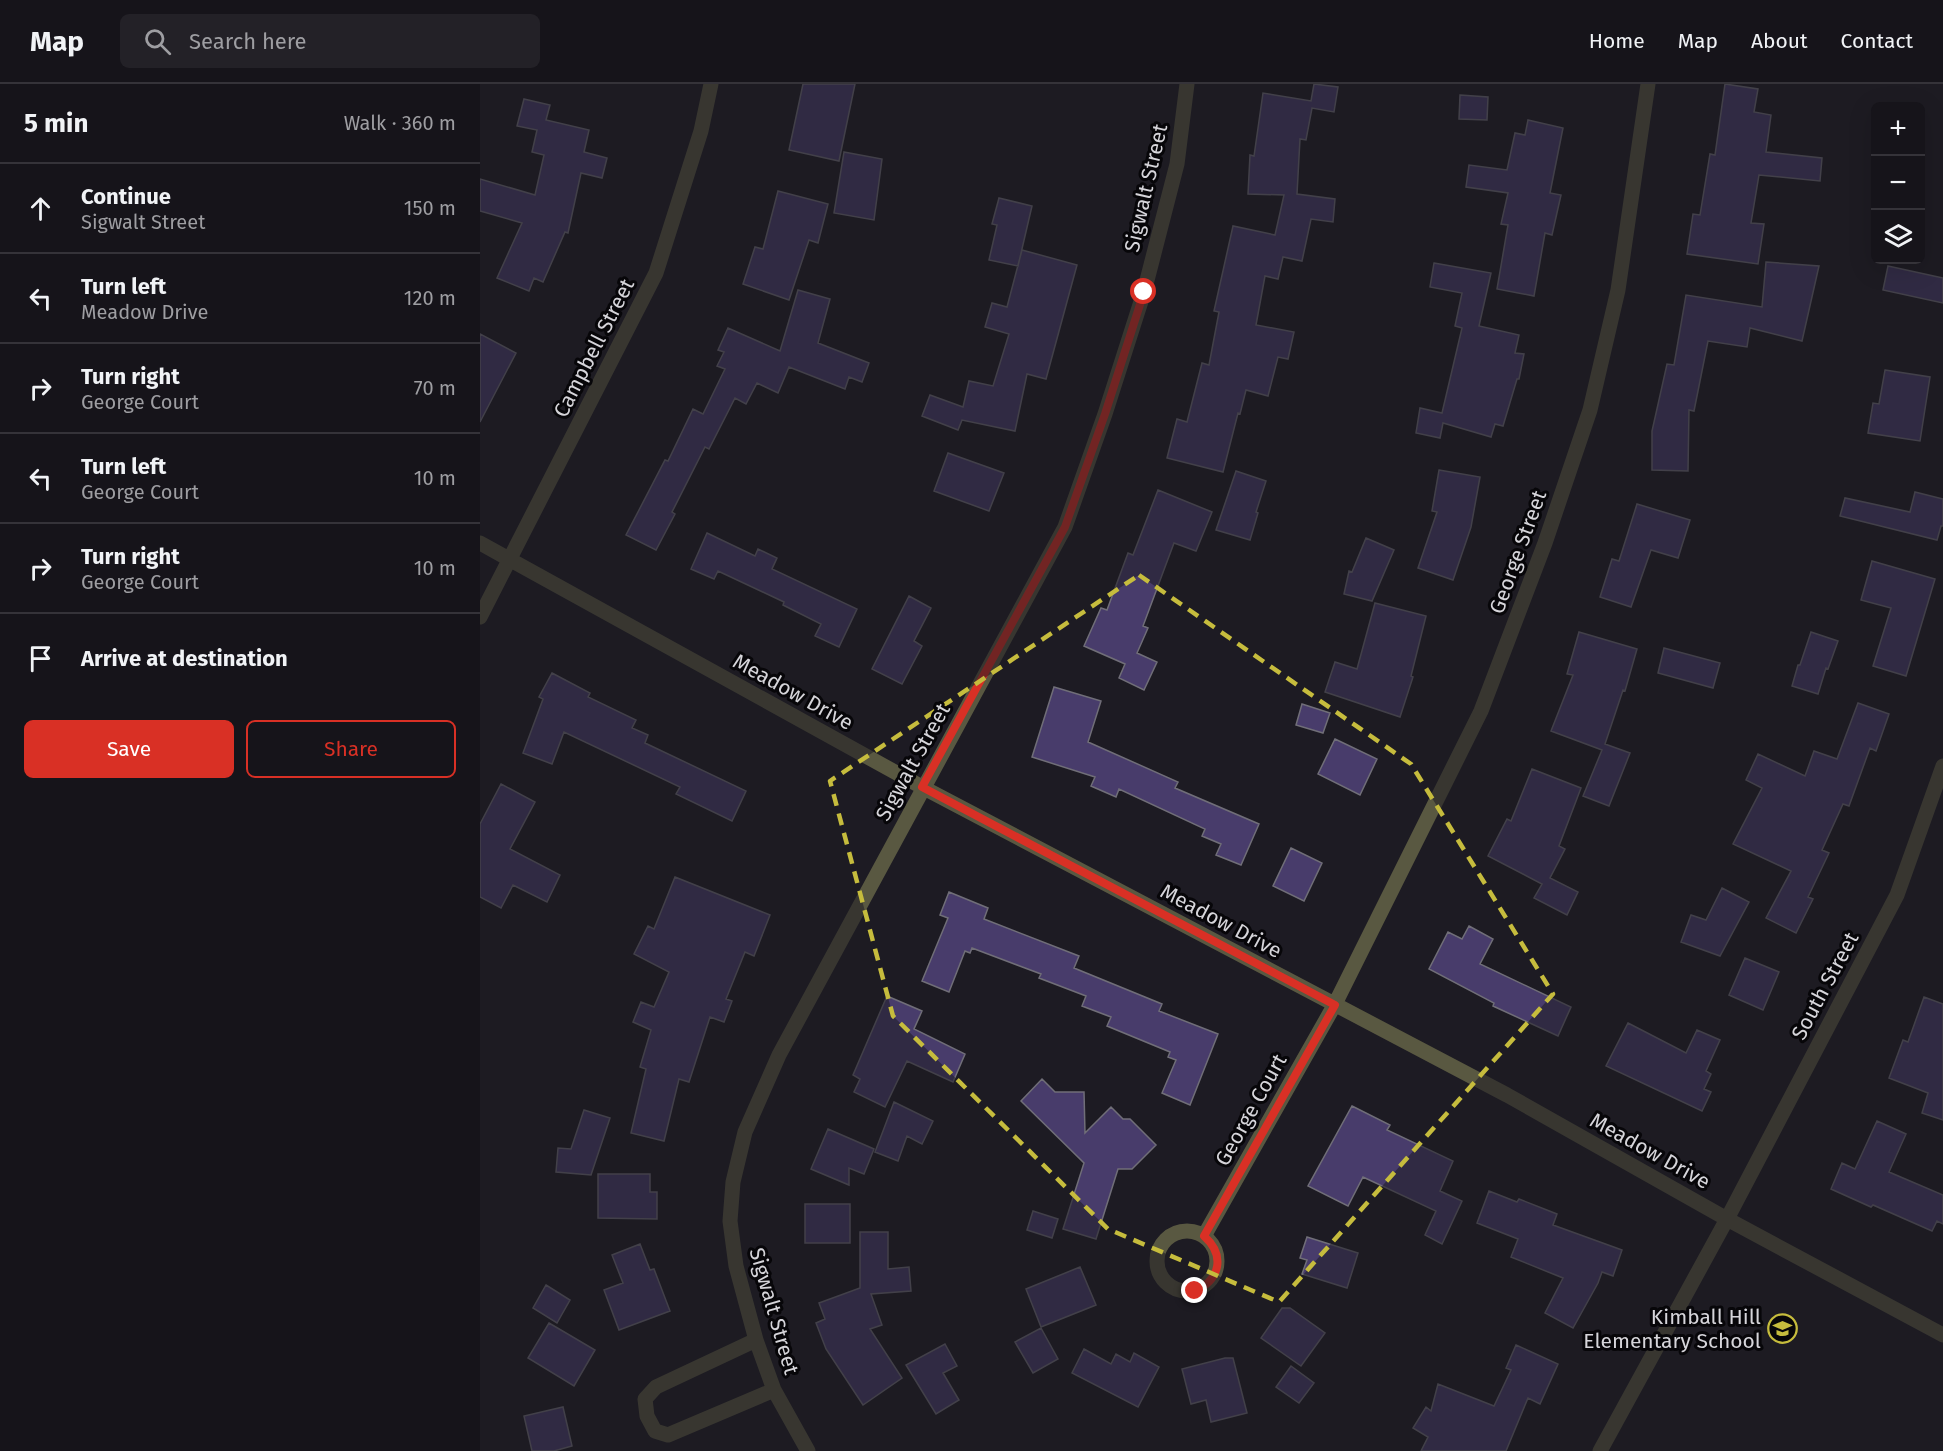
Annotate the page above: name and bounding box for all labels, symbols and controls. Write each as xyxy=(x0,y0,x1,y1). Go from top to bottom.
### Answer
search box xyxy=(120,14,540,68)
text: Map xyxy=(30,25,84,58)
icon: search xyxy=(141,25,174,58)
text: Search here xyxy=(189,28,307,55)
text: Home xyxy=(1589,28,1645,54)
text: Map xyxy=(1678,28,1718,54)
text: About xyxy=(1751,28,1808,54)
text: Contact xyxy=(1841,28,1913,54)
map controls xyxy=(1871,102,1925,264)
button: + xyxy=(1871,102,1925,156)
text: 5 min xyxy=(24,108,88,139)
text: Walk · 360 m xyxy=(344,111,456,135)
street label: Sigwalt Street xyxy=(1119,121,1173,255)
button: − xyxy=(1871,156,1925,210)
text: Continue xyxy=(81,183,171,210)
icon: ahead xyxy=(24,192,57,225)
text: 150 m xyxy=(404,196,456,220)
text: Sigwalt Street xyxy=(81,210,205,234)
button: layers xyxy=(1871,210,1925,264)
text: Turn left xyxy=(81,273,166,300)
street label: Campbell Street xyxy=(548,274,640,422)
route start xyxy=(1130,278,1156,304)
icon: left xyxy=(24,282,57,315)
text: 120 m xyxy=(404,286,456,310)
text: Meadow Drive xyxy=(81,300,208,324)
text: Turn right xyxy=(81,363,180,390)
icon: right xyxy=(24,372,57,405)
text: 70 m xyxy=(414,376,456,400)
text: George Court xyxy=(81,390,199,414)
text: Turn left xyxy=(81,453,166,480)
icon: left xyxy=(24,462,57,495)
text: 10 m xyxy=(414,466,456,490)
text: George Court xyxy=(81,480,199,504)
street label: George Street xyxy=(1484,486,1552,617)
text: Turn right xyxy=(81,543,180,570)
icon: right xyxy=(24,552,57,585)
text: 10 m xyxy=(414,556,456,580)
text: George Court xyxy=(81,570,199,594)
icon: arrive xyxy=(24,642,57,675)
text: Arrive at destination xyxy=(81,645,288,672)
street label: Meadow Drive xyxy=(728,648,858,736)
street label: Sigwalt Street xyxy=(870,698,956,825)
button: Save xyxy=(24,720,234,778)
button: Share xyxy=(246,720,456,778)
street label: Meadow Drive xyxy=(1156,878,1286,964)
street label: South Street xyxy=(1786,927,1864,1044)
street label: George Court xyxy=(1210,1049,1293,1170)
street label: Meadow Drive xyxy=(1585,1107,1715,1195)
street label: Sigwalt Street xyxy=(744,1245,805,1378)
route end xyxy=(1181,1277,1207,1303)
place label: Kimball Hill Elementary School xyxy=(1583,1304,1761,1354)
school or university icon: Kimball Hill Elementary School xyxy=(1766,1313,1798,1345)

